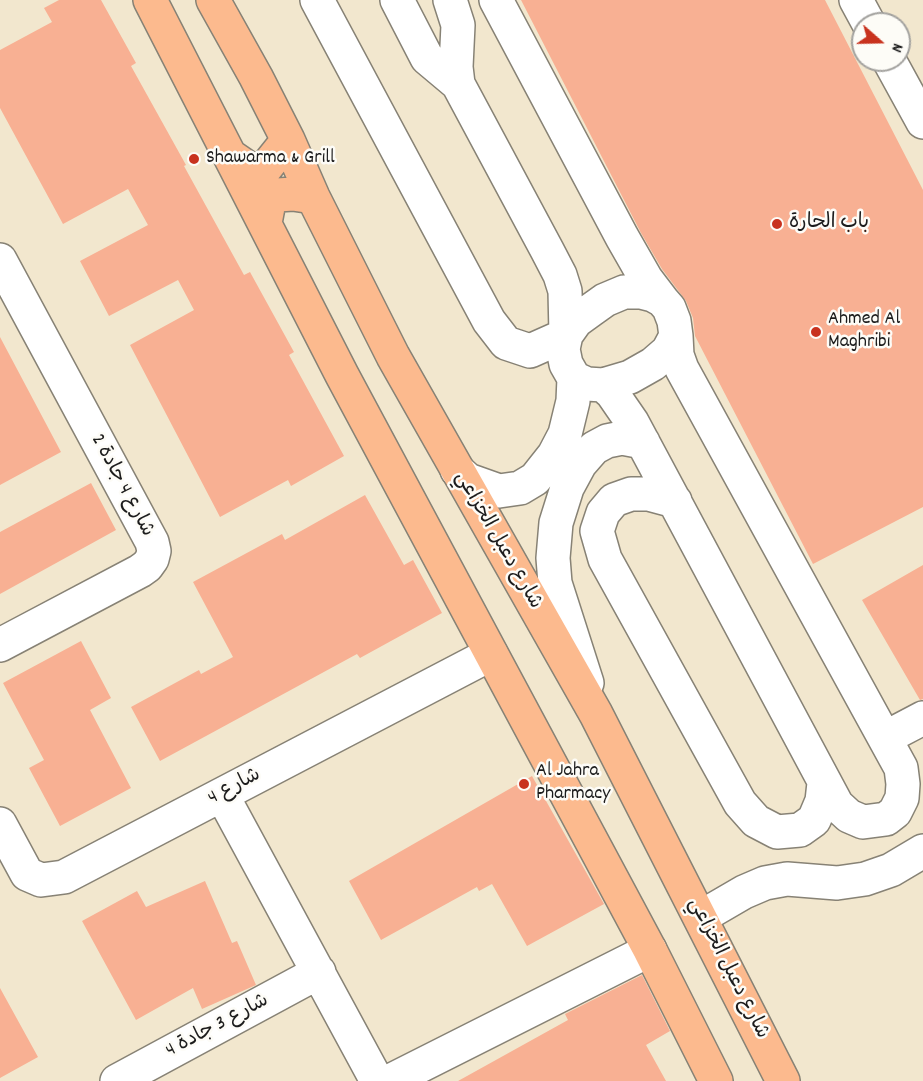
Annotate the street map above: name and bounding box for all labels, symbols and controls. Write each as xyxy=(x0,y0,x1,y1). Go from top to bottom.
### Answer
north arrow xyxy=(851,12,911,72)
text: N xyxy=(884,40,909,55)
place label: Shawarma & Grill xyxy=(206,147,335,171)
marker: Shawarma & Grill xyxy=(187,152,201,166)
place label: باب الحارة xyxy=(789,212,869,236)
marker: باب الحارة xyxy=(770,217,784,231)
place label: Ahmed Al Maghribi xyxy=(828,308,900,355)
marker: Ahmed Al Maghribi xyxy=(809,325,823,339)
street label: شارع 4 جادة 2 xyxy=(84,430,158,542)
street label: شارع دعبل الخزاعي xyxy=(448,468,546,614)
place label: Al Jahra Pharmacy xyxy=(536,760,610,807)
street label: شارع 4 xyxy=(205,764,265,812)
marker: Al Jahra Pharmacy xyxy=(517,777,531,791)
street label: شارع دعبل الخزاعي xyxy=(681,895,773,1043)
street label: شارع 3 جادة 4 xyxy=(162,990,274,1064)

